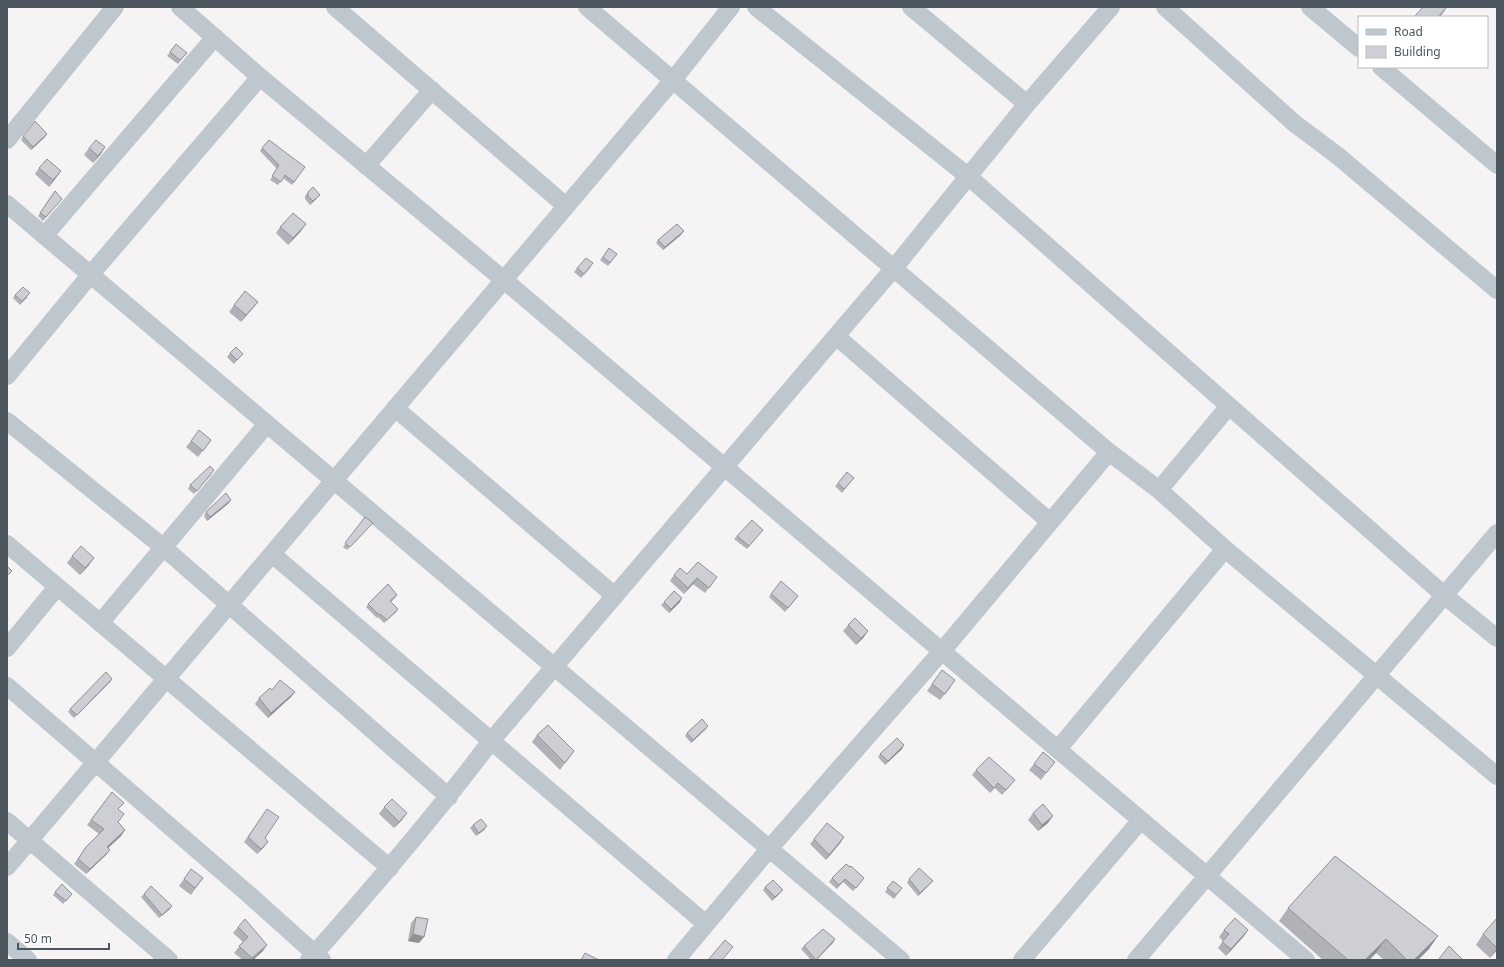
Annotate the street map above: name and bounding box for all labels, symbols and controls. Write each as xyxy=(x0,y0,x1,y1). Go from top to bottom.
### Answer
legend xyxy=(1358,16,1488,68)
text: Road xyxy=(1394,23,1423,40)
text: Building xyxy=(1394,43,1441,60)
scale bar xyxy=(18,925,109,951)
text: 50 m xyxy=(24,930,52,947)

